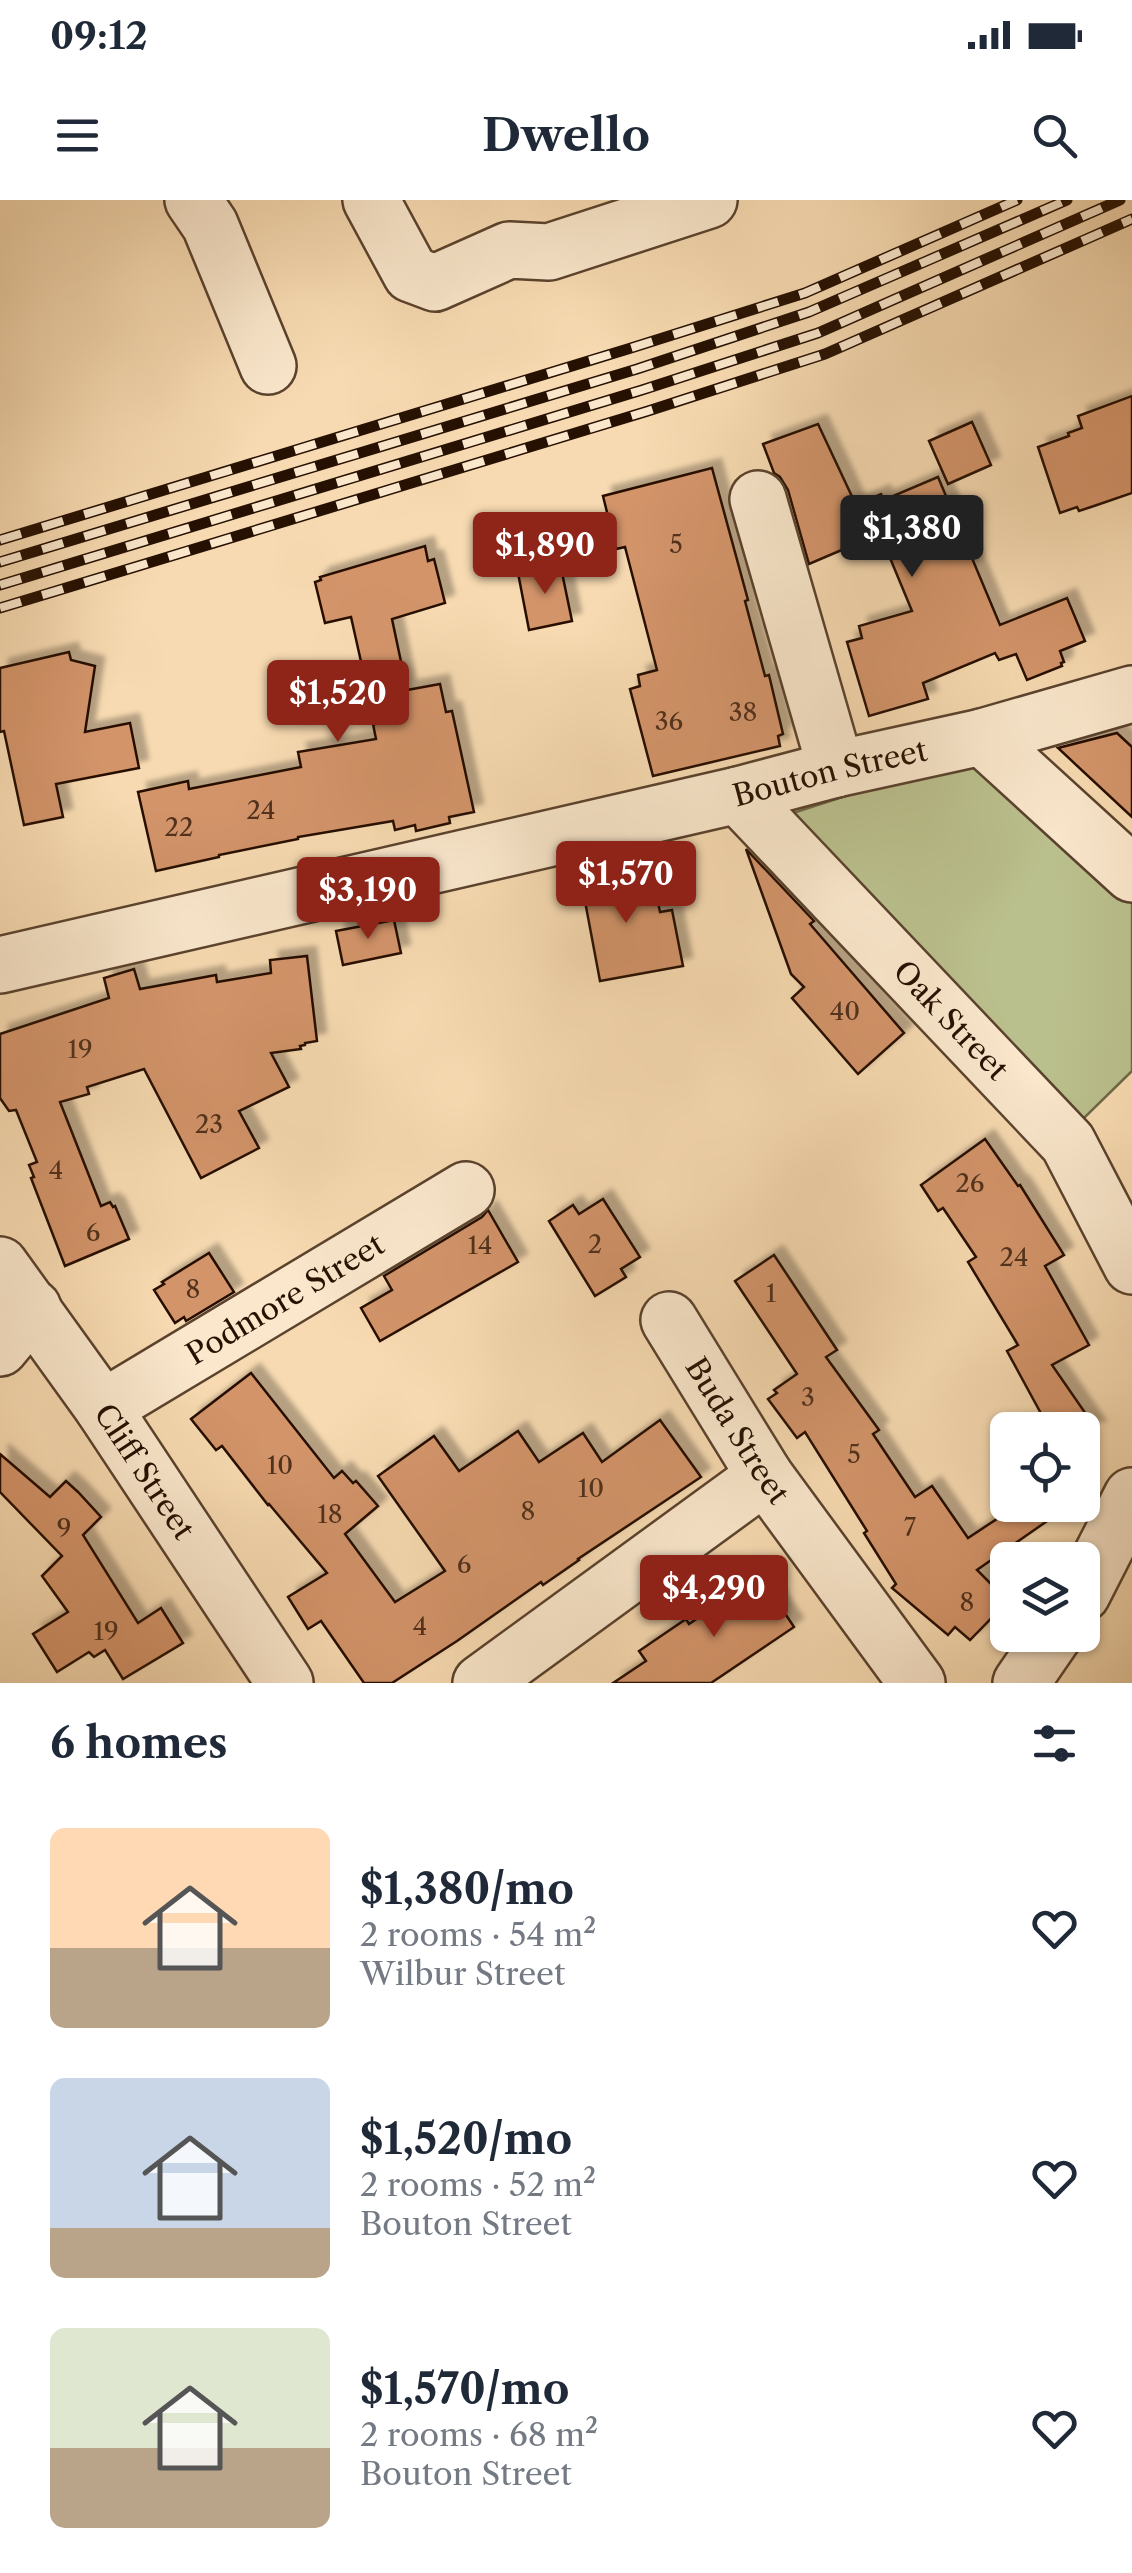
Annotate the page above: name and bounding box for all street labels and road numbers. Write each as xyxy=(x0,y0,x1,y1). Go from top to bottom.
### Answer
street label: Bouton Street xyxy=(729,731,931,814)
street label: Oak Street xyxy=(886,953,1017,1088)
street label: Podmore Street xyxy=(179,1225,391,1372)
street label: Buda Street xyxy=(678,1350,798,1511)
street label: Cliff Street xyxy=(87,1396,203,1546)

